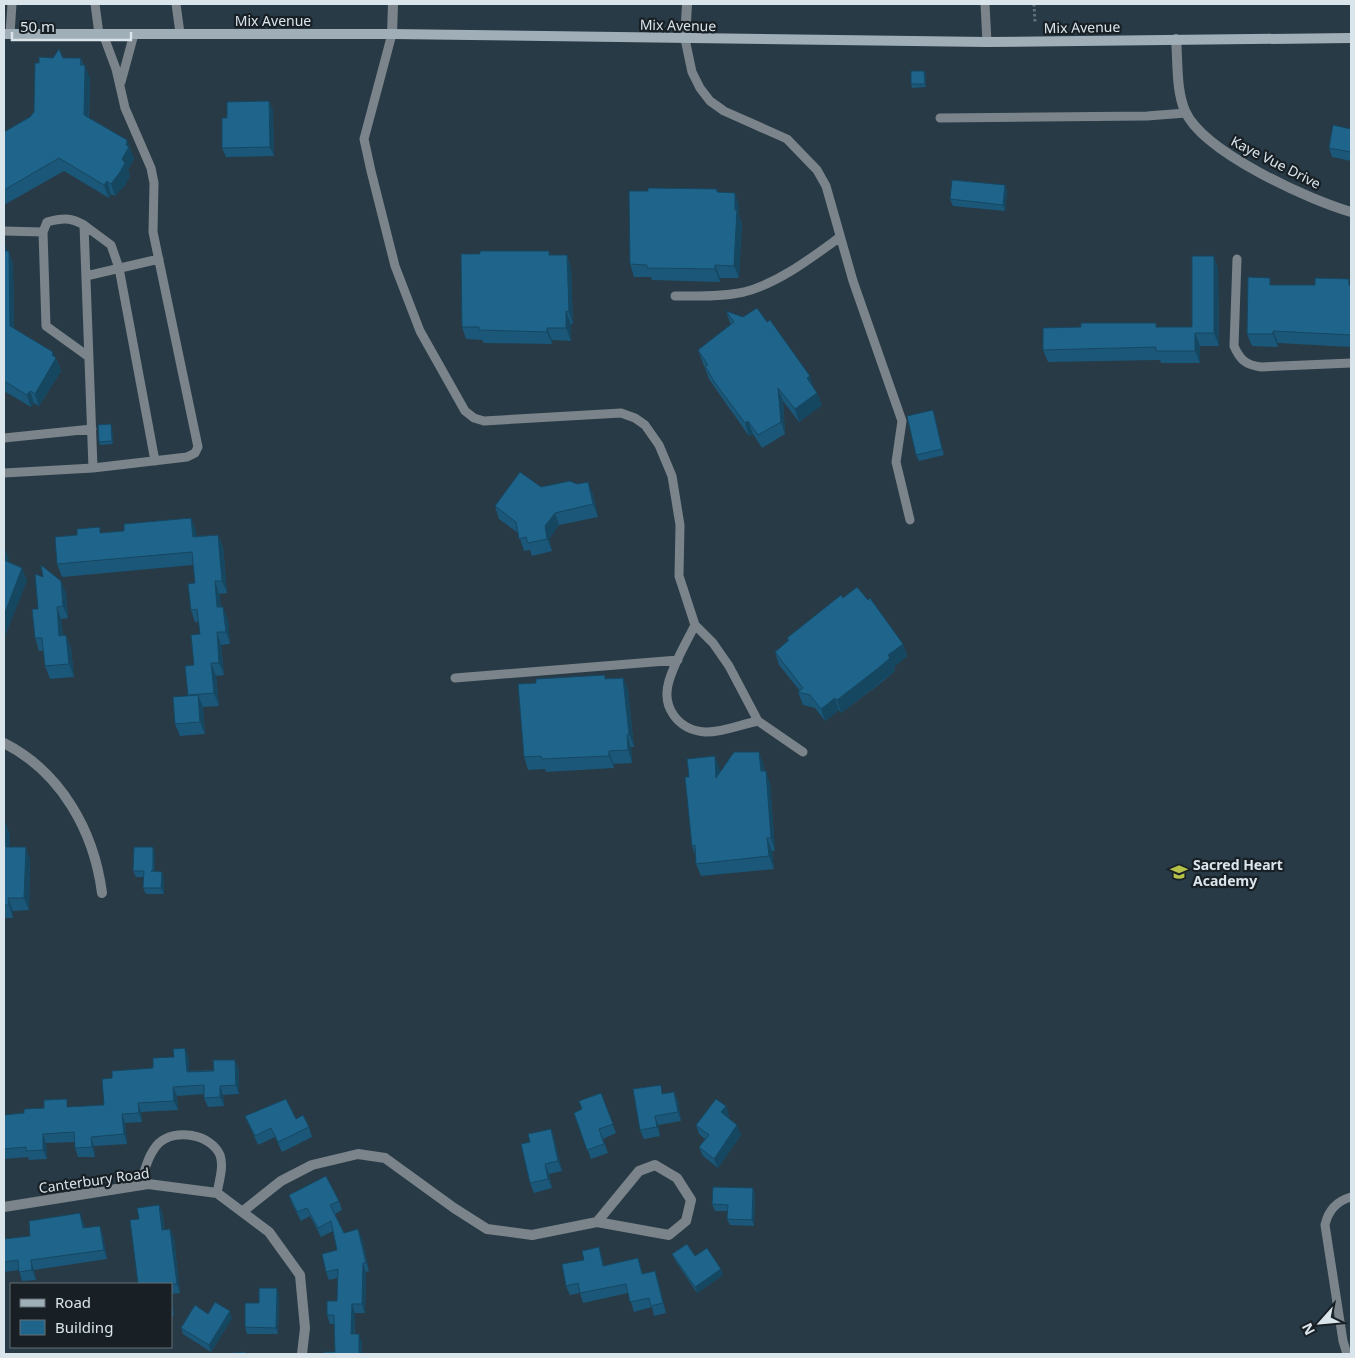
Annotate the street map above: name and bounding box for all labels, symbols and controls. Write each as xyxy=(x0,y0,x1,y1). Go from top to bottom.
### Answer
scale bar xyxy=(12,10,131,42)
street label: Mix Avenue xyxy=(235,11,311,30)
street label: Mix Avenue xyxy=(640,15,717,35)
text: 50 m xyxy=(20,16,55,36)
street label: Mix Avenue xyxy=(1044,17,1121,37)
street label: Kaye Vue Drive xyxy=(1228,131,1324,193)
place label: Sacred Heart Academy xyxy=(1193,855,1283,890)
school or university icon: Sacred Heart Academy xyxy=(1169,862,1189,882)
street label: Canterbury Road xyxy=(37,1163,151,1197)
legend xyxy=(10,1283,172,1348)
text: Road xyxy=(55,1292,91,1312)
north arrow xyxy=(1295,1298,1345,1348)
text: Building xyxy=(55,1317,113,1337)
text: N xyxy=(1297,1320,1319,1339)

